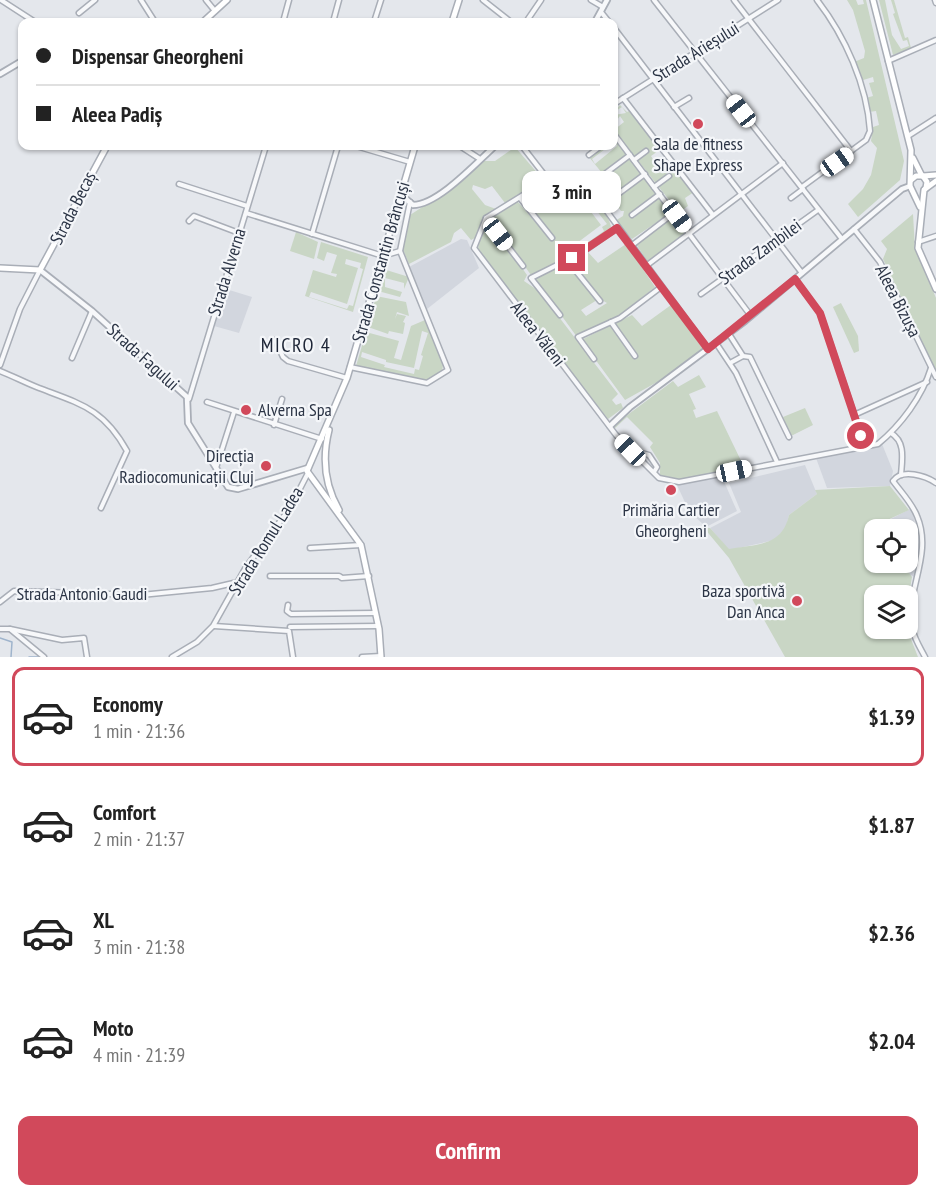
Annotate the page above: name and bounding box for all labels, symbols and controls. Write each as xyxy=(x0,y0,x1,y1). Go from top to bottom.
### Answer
street label: Strada Arieșului xyxy=(648,16,743,87)
text: Dispensar Gheorgheni xyxy=(72,42,243,70)
car xyxy=(723,91,759,131)
text: Aleea Padiș xyxy=(72,100,162,128)
marker: Sala de fitness Shape Express xyxy=(691,117,705,131)
place label: Sala de fitness Shape Express xyxy=(653,132,743,176)
car xyxy=(817,144,857,180)
street label: Strada Becaș xyxy=(44,167,101,248)
callout: 3 min xyxy=(522,171,622,213)
street label: Strada Constantin Brâncuși xyxy=(347,179,415,345)
text: 3 min xyxy=(551,179,592,205)
car xyxy=(659,196,695,236)
car xyxy=(480,214,516,254)
street label: Strada Zambilei xyxy=(714,214,806,289)
street label: Strada Alverna xyxy=(202,225,251,318)
route end xyxy=(558,244,585,271)
street label: Aleea Bizușa xyxy=(870,261,926,341)
street label: Aleea Văleni xyxy=(506,297,571,371)
street label: Strada Fagului xyxy=(102,318,184,395)
district label: MICRO 4 xyxy=(261,332,331,358)
place label: Alverna Spa xyxy=(258,398,332,421)
marker: Alverna Spa xyxy=(239,403,253,417)
route start xyxy=(847,422,874,449)
car xyxy=(611,431,649,469)
place label: Direcția Radiocomunicații Cluj xyxy=(119,444,254,488)
car xyxy=(715,458,753,484)
marker: Direcția Radiocomunicații Cluj xyxy=(259,459,273,473)
street label: Strada Romul Ladea xyxy=(223,482,308,599)
marker: Primăria Cartier Gheorgheni xyxy=(664,483,678,497)
place label: Primăria Cartier Gheorgheni xyxy=(622,498,720,542)
map controls xyxy=(864,519,918,639)
button: locate xyxy=(864,519,918,573)
place label: Baza sportivă Dan Anca xyxy=(702,579,785,623)
street label: Strada Antonio Gaudi xyxy=(16,582,148,605)
button: layers xyxy=(864,585,918,639)
marker: Baza sportivă Dan Anca xyxy=(790,594,804,608)
icon: car xyxy=(21,690,75,744)
text: Economy xyxy=(93,690,163,718)
text: $1.39 xyxy=(868,703,915,731)
text: 1 min · 21:36 xyxy=(93,718,185,744)
icon: car xyxy=(21,798,75,852)
text: Comfort xyxy=(93,798,156,826)
text: $1.87 xyxy=(868,811,915,839)
text: 2 min · 21:37 xyxy=(93,826,185,852)
icon: car xyxy=(21,906,75,960)
text: XL xyxy=(93,906,114,934)
text: $2.36 xyxy=(868,919,915,947)
text: 3 min · 21:38 xyxy=(93,934,185,960)
icon: car xyxy=(21,1014,75,1068)
text: Moto xyxy=(93,1014,134,1042)
text: $2.04 xyxy=(868,1027,915,1055)
text: 4 min · 21:39 xyxy=(93,1042,185,1068)
button: Confirm xyxy=(18,1116,918,1185)

